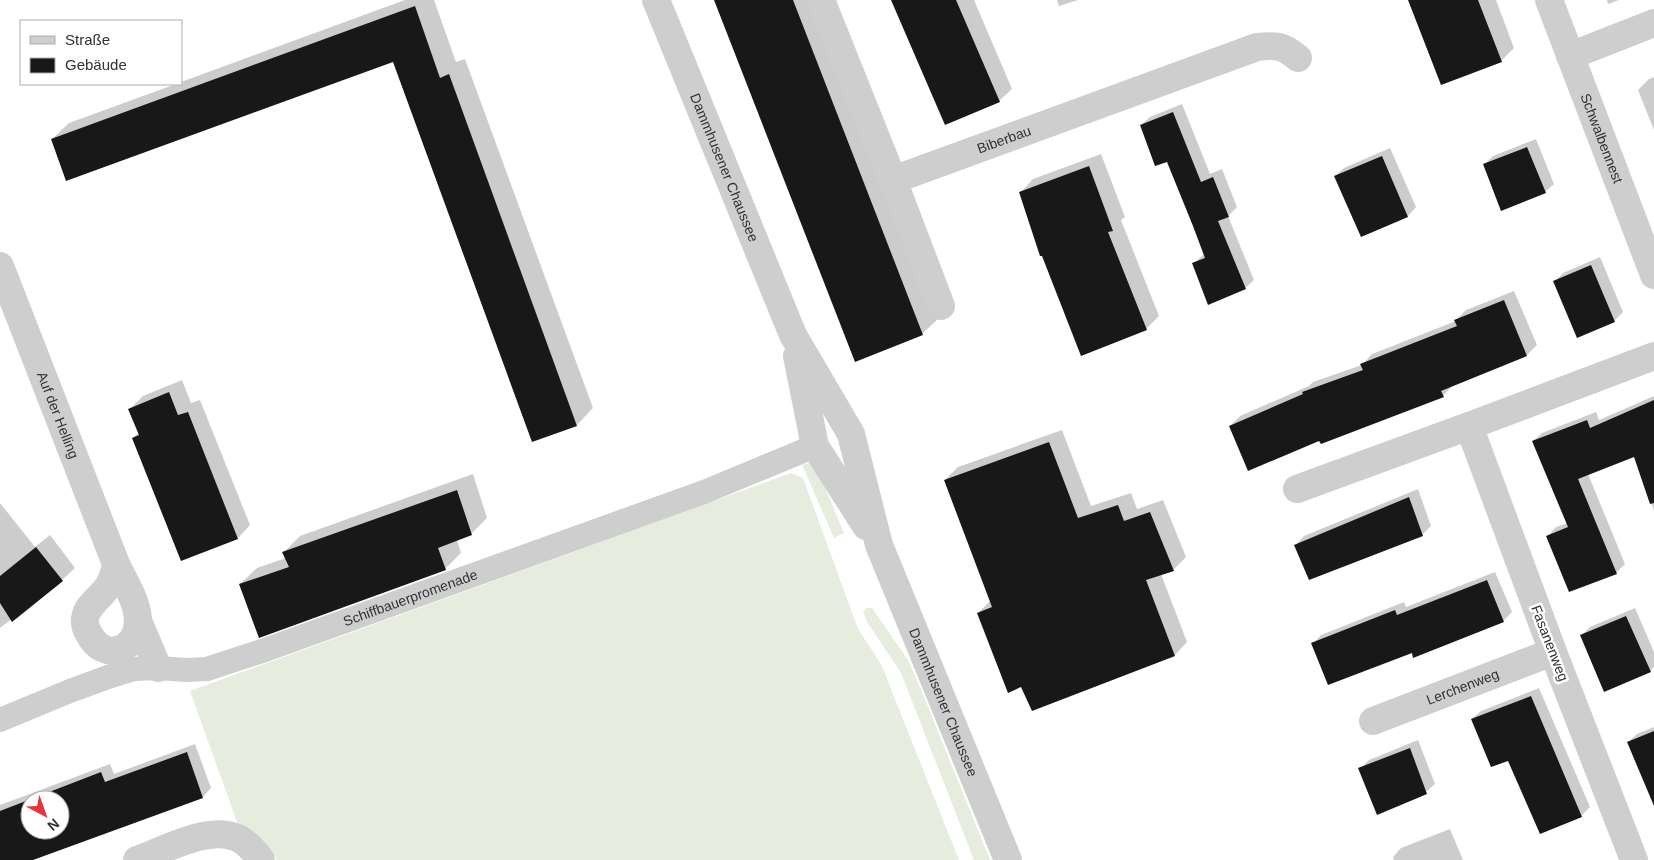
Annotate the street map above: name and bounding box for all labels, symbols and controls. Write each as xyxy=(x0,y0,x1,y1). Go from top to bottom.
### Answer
legend xyxy=(20,20,182,85)
text: Straße xyxy=(65,31,110,48)
text: Gebäude xyxy=(65,56,127,73)
street label: Dammhusener Chaussee xyxy=(687,91,762,244)
street label: Schwalbennest xyxy=(1577,91,1626,186)
street label: Biberbau xyxy=(975,122,1033,157)
street label: Auf der Helling xyxy=(34,369,82,461)
street label: Schiffbauerpromenade xyxy=(341,566,480,629)
street label: Fasanenweg xyxy=(1528,603,1572,683)
street label: Dammhusener Chaussee xyxy=(906,626,981,779)
street label: Lerchenweg xyxy=(1424,665,1501,708)
north arrow xyxy=(20,790,70,840)
text: N xyxy=(44,815,63,834)

